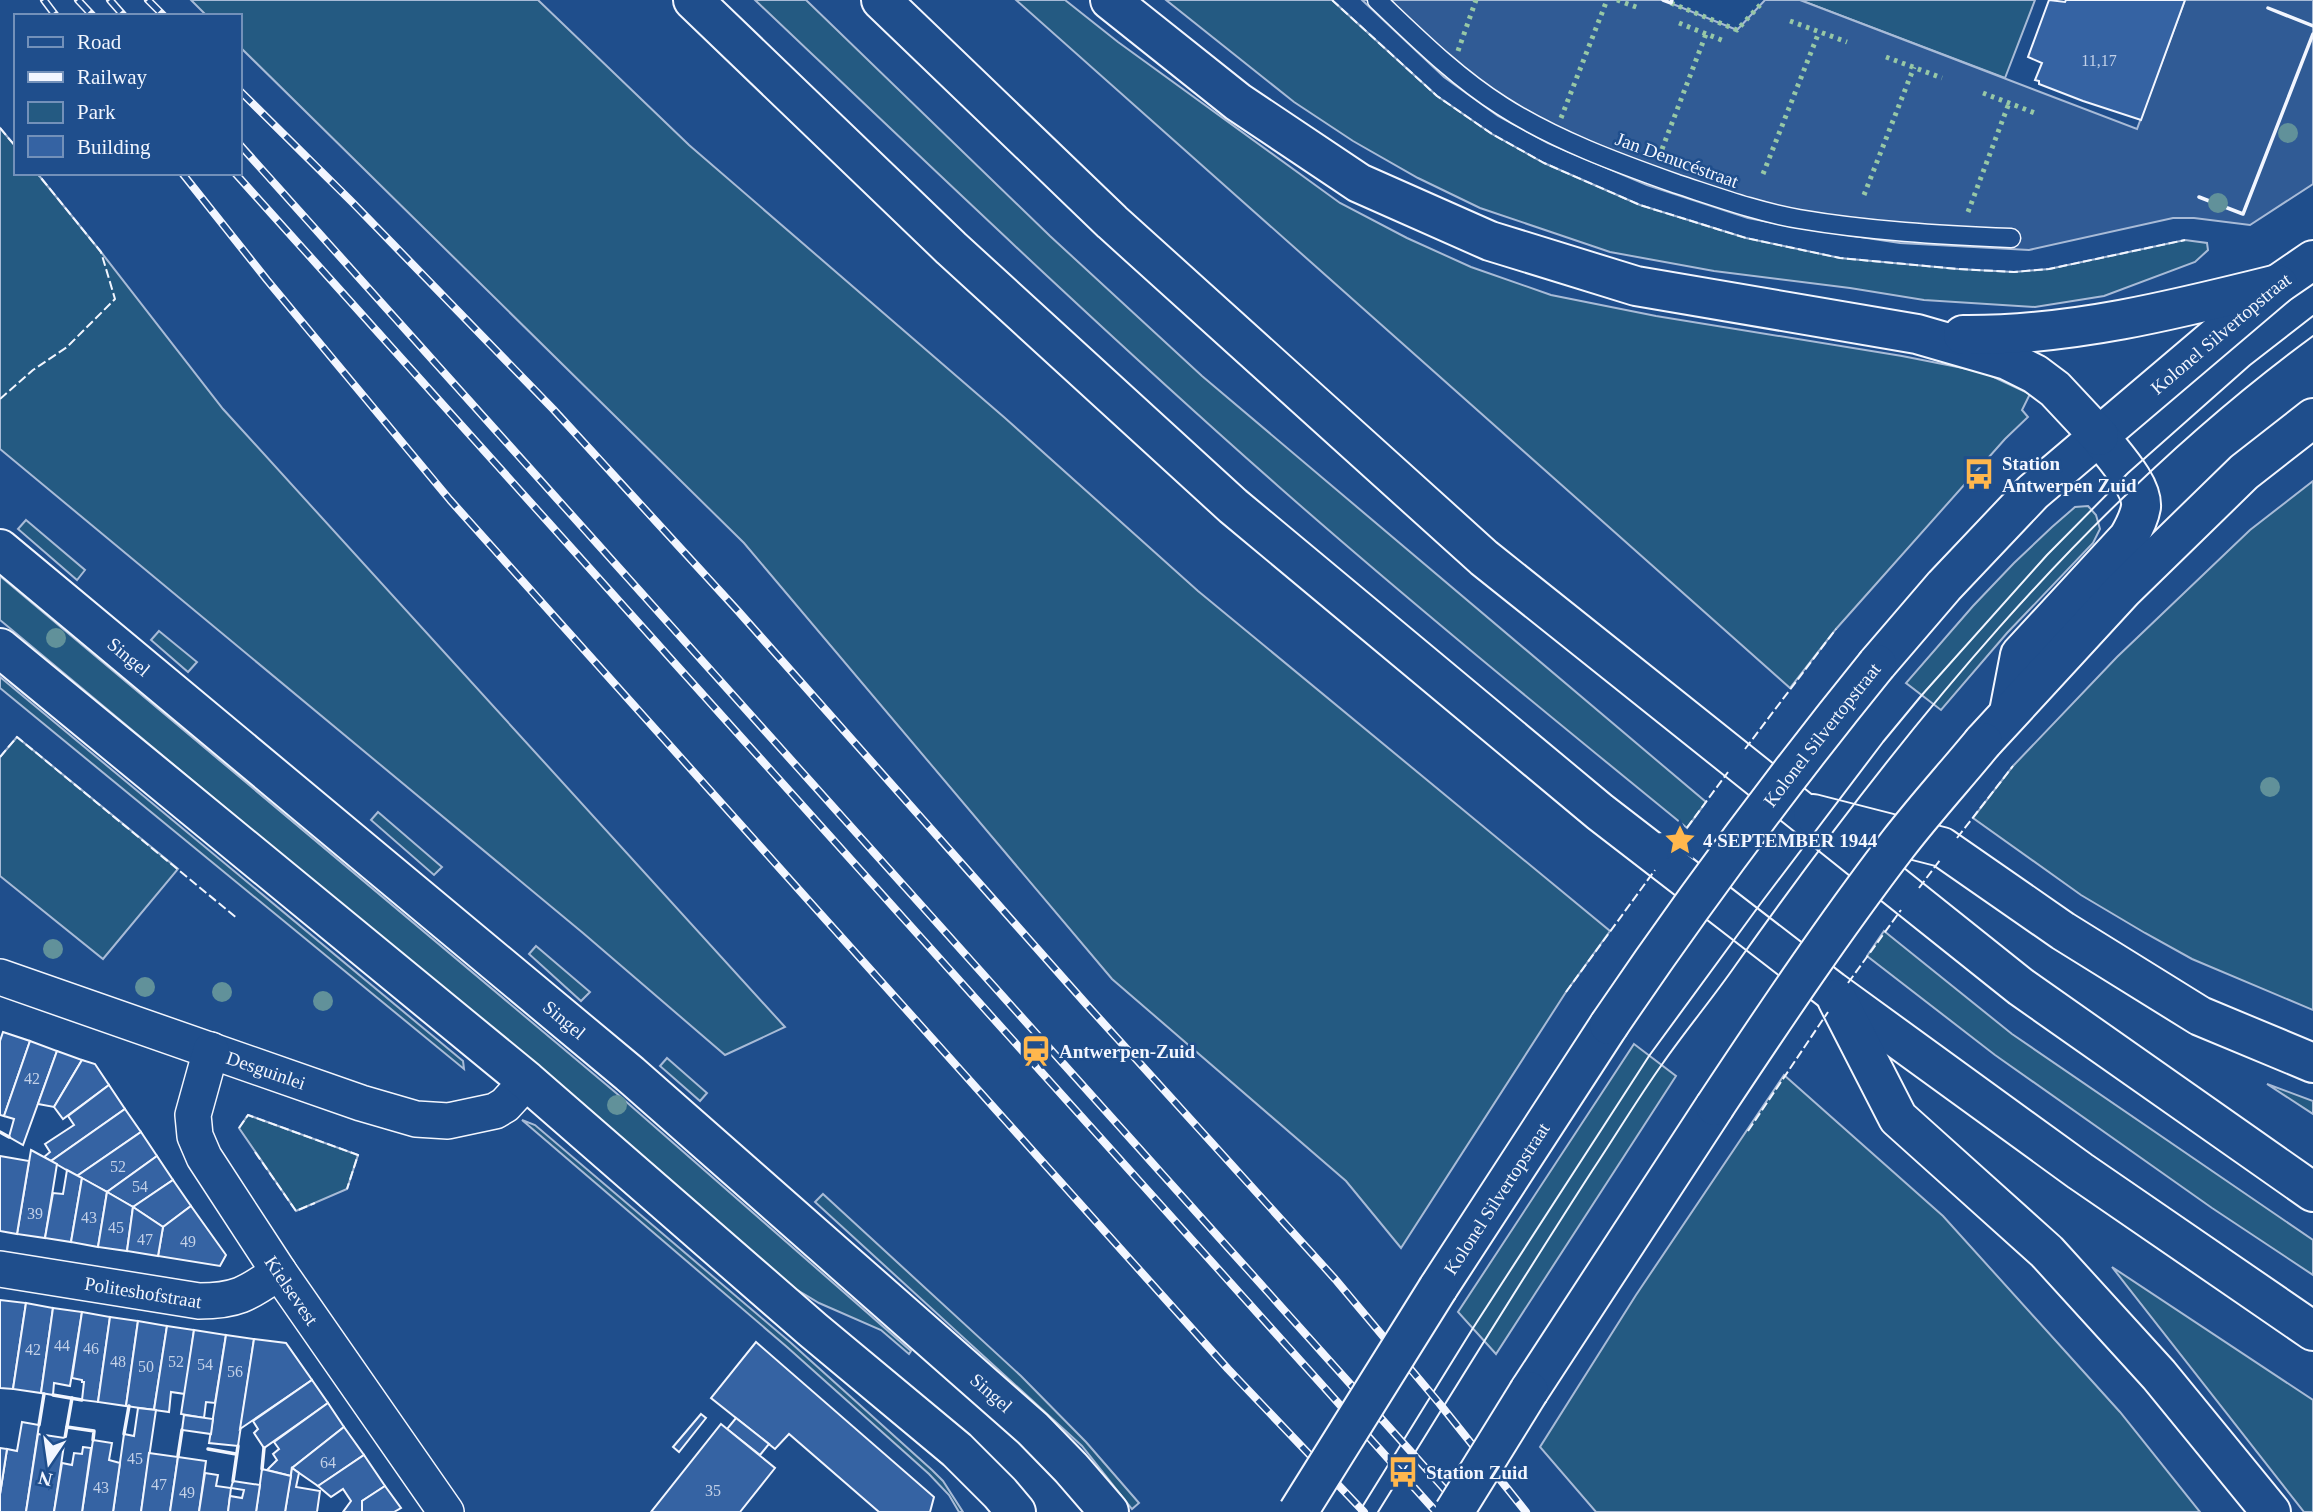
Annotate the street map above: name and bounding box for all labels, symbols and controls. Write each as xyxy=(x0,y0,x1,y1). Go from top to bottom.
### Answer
legend xyxy=(14,14,242,175)
text: Road xyxy=(77,30,122,54)
house number: 11,17 xyxy=(2081,52,2117,69)
text: Railway xyxy=(77,65,147,89)
text: Park xyxy=(77,100,116,124)
street label: Jan Denucéstraat xyxy=(1613,128,1742,192)
text: Building xyxy=(77,135,151,159)
street label: Kolonel Silvertopstraat xyxy=(2146,268,2295,398)
place label: Station Antwerpen Zuid xyxy=(2002,453,2137,496)
bus stop icon: Station Antwerpen Zuid xyxy=(1962,457,1996,491)
street label: Singel xyxy=(104,633,154,680)
street label: Kolonel Silvertopstraat xyxy=(1759,658,1885,811)
place icon: 4 SEPTEMBER 1944 xyxy=(1663,823,1697,857)
place label: 4 SEPTEMBER 1944 xyxy=(1703,830,1878,851)
street label: Singel xyxy=(539,996,590,1043)
station icon: Antwerpen-Zuid xyxy=(1019,1034,1053,1068)
place label: Antwerpen-Zuid xyxy=(1059,1041,1196,1062)
street label: Desguinlei xyxy=(224,1046,309,1093)
house number: 42 xyxy=(24,1070,40,1087)
street label: Kolonel Silvertopstraat xyxy=(1439,1118,1554,1278)
house number: 52 xyxy=(110,1158,126,1175)
house number: 54 xyxy=(132,1178,148,1195)
house number: 39 xyxy=(27,1205,43,1222)
house number: 43 xyxy=(81,1209,97,1226)
house number: 45 xyxy=(108,1219,124,1236)
house number: 47 xyxy=(137,1231,153,1248)
house number: 49 xyxy=(180,1233,196,1250)
street label: Kielsevest xyxy=(261,1252,323,1329)
street label: Politeshofstraat xyxy=(83,1272,204,1312)
house number: 44 xyxy=(54,1337,70,1354)
house number: 46 xyxy=(83,1340,99,1357)
house number: 42 xyxy=(25,1341,41,1358)
house number: 48 xyxy=(110,1353,126,1370)
house number: 52 xyxy=(168,1353,184,1370)
house number: 54 xyxy=(197,1356,213,1373)
house number: 50 xyxy=(138,1358,154,1375)
house number: 56 xyxy=(227,1363,243,1380)
street label: Singel xyxy=(966,1369,1017,1416)
north arrow xyxy=(14,1428,84,1498)
house number: 45 xyxy=(127,1450,143,1467)
house number: 64 xyxy=(320,1454,336,1471)
bus stop icon: Station Zuid xyxy=(1386,1455,1420,1489)
place label: Station Zuid xyxy=(1426,1462,1528,1483)
text: N xyxy=(36,1467,54,1491)
house number: 47 xyxy=(151,1476,167,1493)
house number: 43 xyxy=(93,1479,109,1496)
house number: 35 xyxy=(705,1482,721,1499)
house number: 49 xyxy=(179,1484,195,1501)

